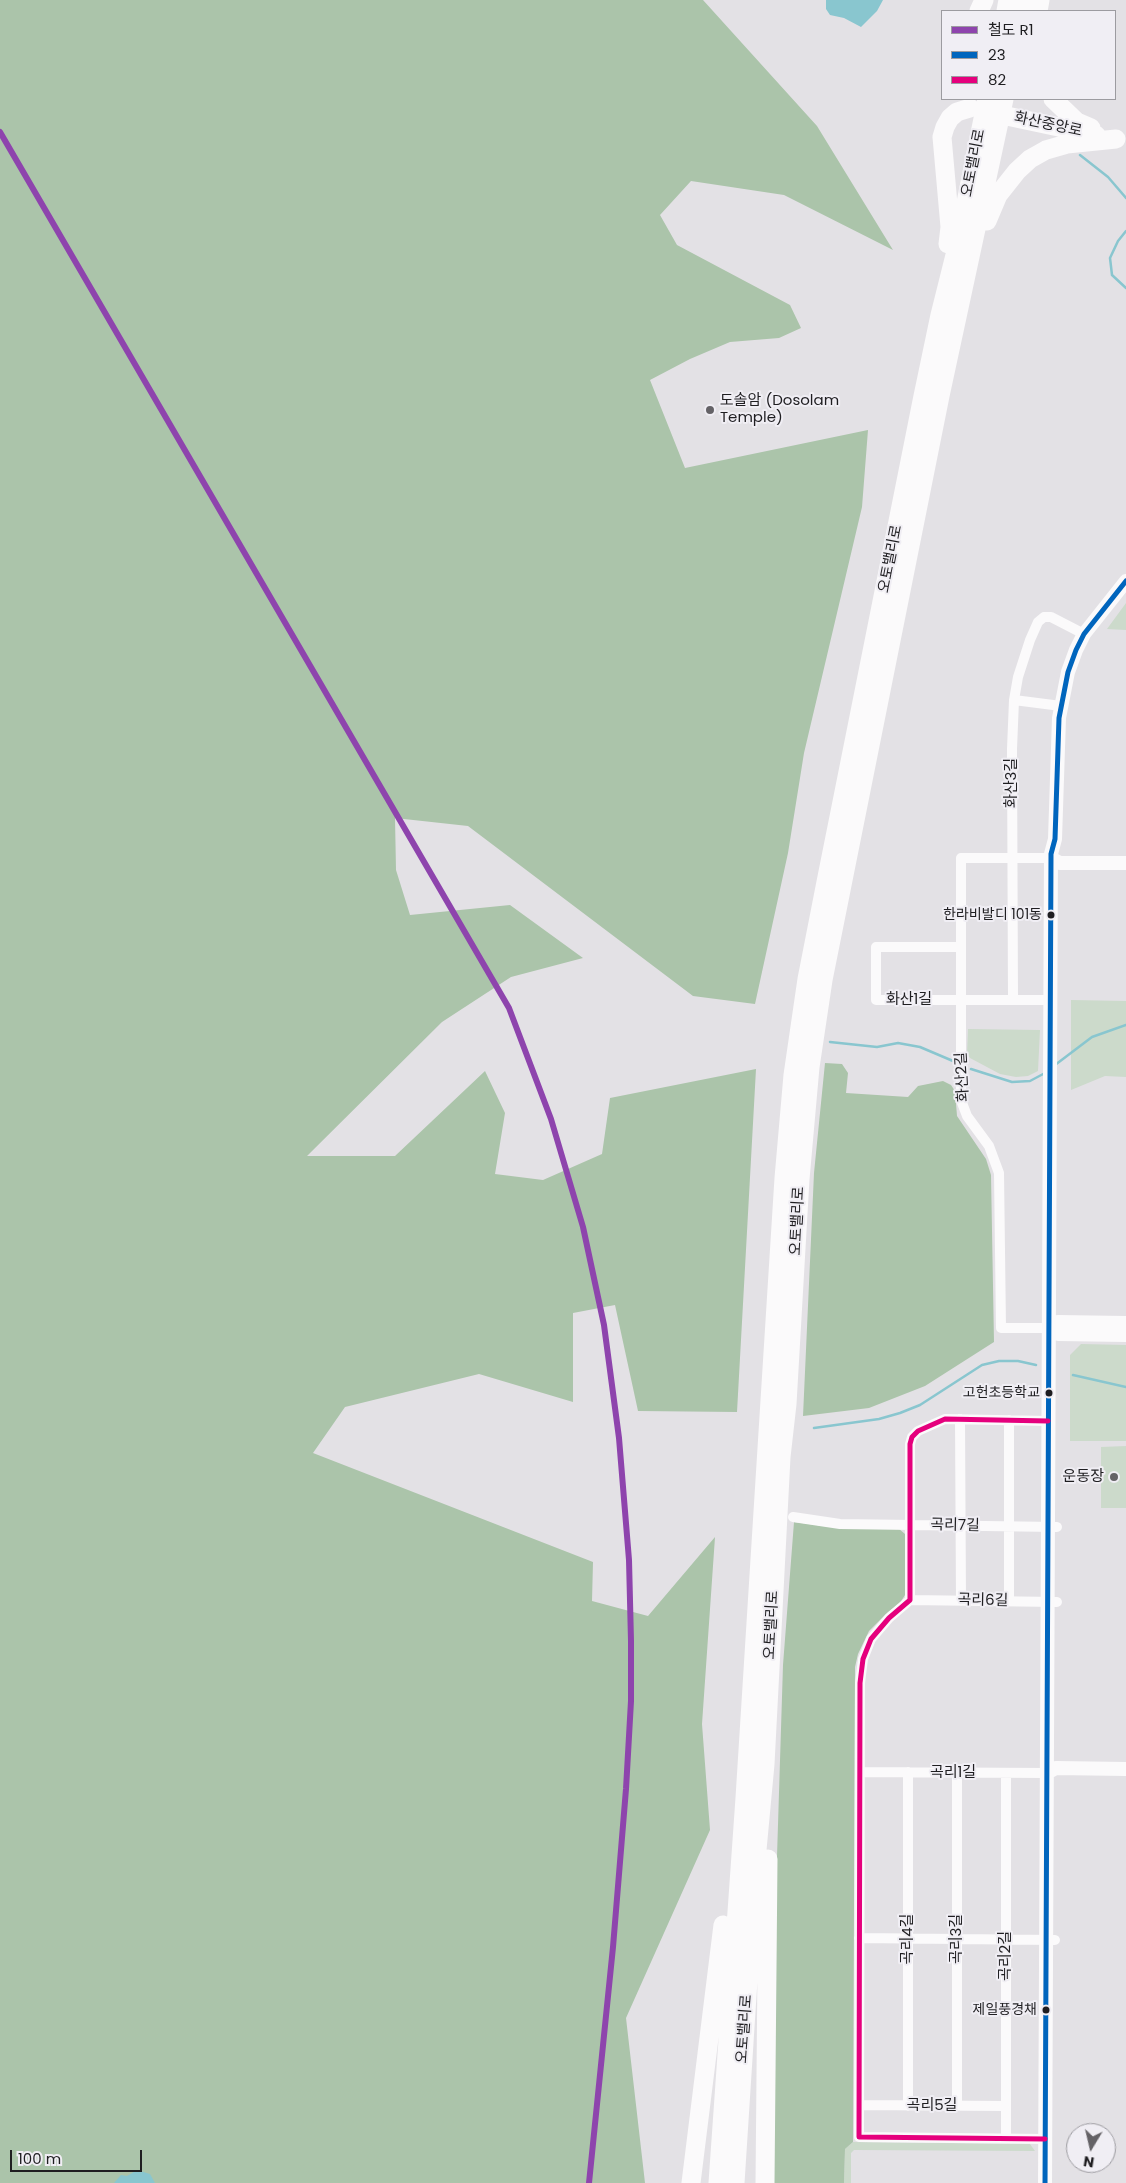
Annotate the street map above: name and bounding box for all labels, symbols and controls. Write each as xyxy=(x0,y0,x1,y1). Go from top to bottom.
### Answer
legend xyxy=(941,10,1116,100)
text: 철도 R1 xyxy=(988,19,1034,40)
text: 23 xyxy=(988,44,1005,65)
text: 82 xyxy=(988,69,1006,90)
street label: 화산중앙로 xyxy=(1012,109,1084,141)
street label: 오토밸리로 xyxy=(959,127,989,199)
place label: 도솔암 (Dosolam Temple) xyxy=(720,392,839,427)
marker: 도솔암 (Dosolam Temple) xyxy=(704,404,716,416)
street label: 오토밸리로 xyxy=(876,523,906,595)
street label: 화산3길 xyxy=(1003,758,1021,808)
place label: 한라비발디 101동 xyxy=(943,907,1042,923)
marker: 한라비발디 101동 xyxy=(1046,910,1056,920)
street label: 화산1길 xyxy=(886,991,932,1009)
street label: 화산2길 xyxy=(953,1052,973,1102)
street label: 오토밸리로 xyxy=(787,1186,809,1256)
place label: 고헌초등학교 xyxy=(963,1385,1040,1401)
marker: 고헌초등학교 xyxy=(1044,1388,1054,1398)
place label: 운동장 xyxy=(1063,1468,1104,1486)
marker: 운동장 xyxy=(1108,1471,1120,1483)
street label: 곡리7길 xyxy=(930,1517,980,1535)
street label: 오토밸리로 xyxy=(761,1590,783,1660)
street label: 곡리6길 xyxy=(957,1592,1009,1610)
street label: 곡리1길 xyxy=(930,1764,976,1782)
street label: 곡리4길 xyxy=(899,1914,917,1964)
street label: 곡리3길 xyxy=(948,1914,966,1964)
street label: 곡리2길 xyxy=(997,1931,1015,1981)
street label: 오토밸리로 xyxy=(734,1994,756,2064)
place label: 제일풍경채 xyxy=(973,2002,1037,2018)
marker: 제일풍경채 xyxy=(1041,2005,1051,2015)
street label: 곡리5길 xyxy=(907,2097,957,2115)
north arrow xyxy=(1066,2123,1116,2173)
scale bar xyxy=(12,2140,145,2172)
text: 100 m xyxy=(18,2148,61,2169)
text: N xyxy=(1082,2151,1096,2173)

